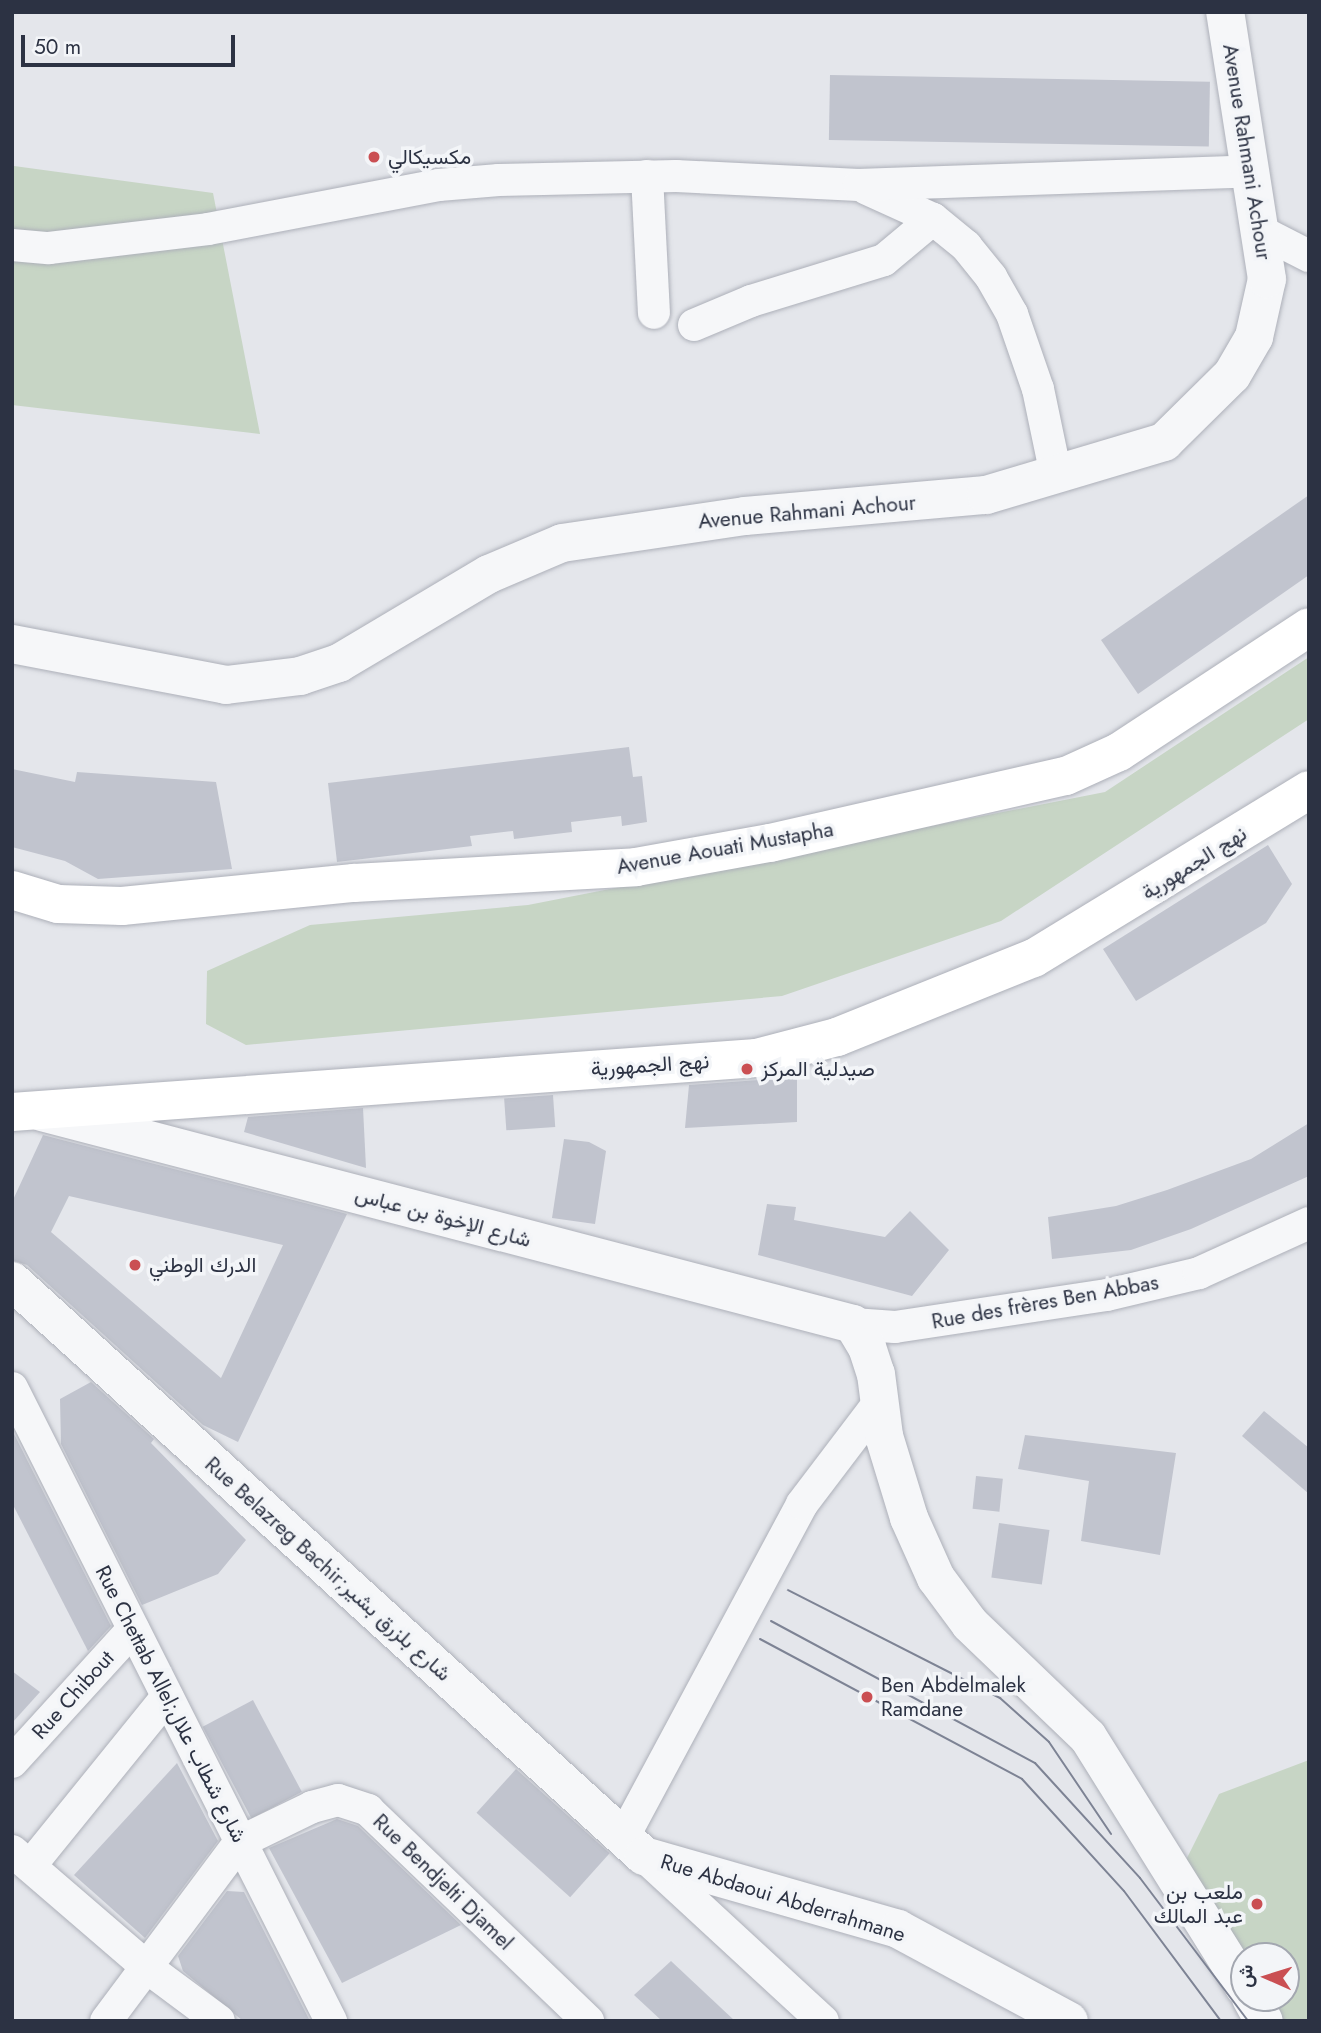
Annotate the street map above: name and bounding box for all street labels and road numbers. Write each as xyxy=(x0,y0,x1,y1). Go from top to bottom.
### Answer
street label: Avenue Rahmani Achour xyxy=(1217,42,1277,262)
street label: Avenue Rahmani Achour xyxy=(697,490,917,534)
street label: Avenue Aouati Mustapha xyxy=(615,817,835,879)
street label: نهج الجمهورية xyxy=(1137,821,1251,905)
street label: نهج الجمهورية xyxy=(590,1048,710,1082)
street label: شارع الإخوة بن عباس xyxy=(352,1181,534,1253)
street label: Rue des frères Ben Abbas xyxy=(930,1270,1160,1334)
street label: Rue Belazreg Bachir;شارع بلزرق بشير xyxy=(200,1452,456,1686)
street label: Rue Chettab Allel;شارع شطاب علال xyxy=(90,1561,252,1847)
street label: Rue Chibout xyxy=(27,1646,119,1744)
street label: Rue Bendjelti Djamel xyxy=(368,1809,518,1955)
street label: Rue Abdaoui Abderrahmane xyxy=(658,1849,908,1947)

